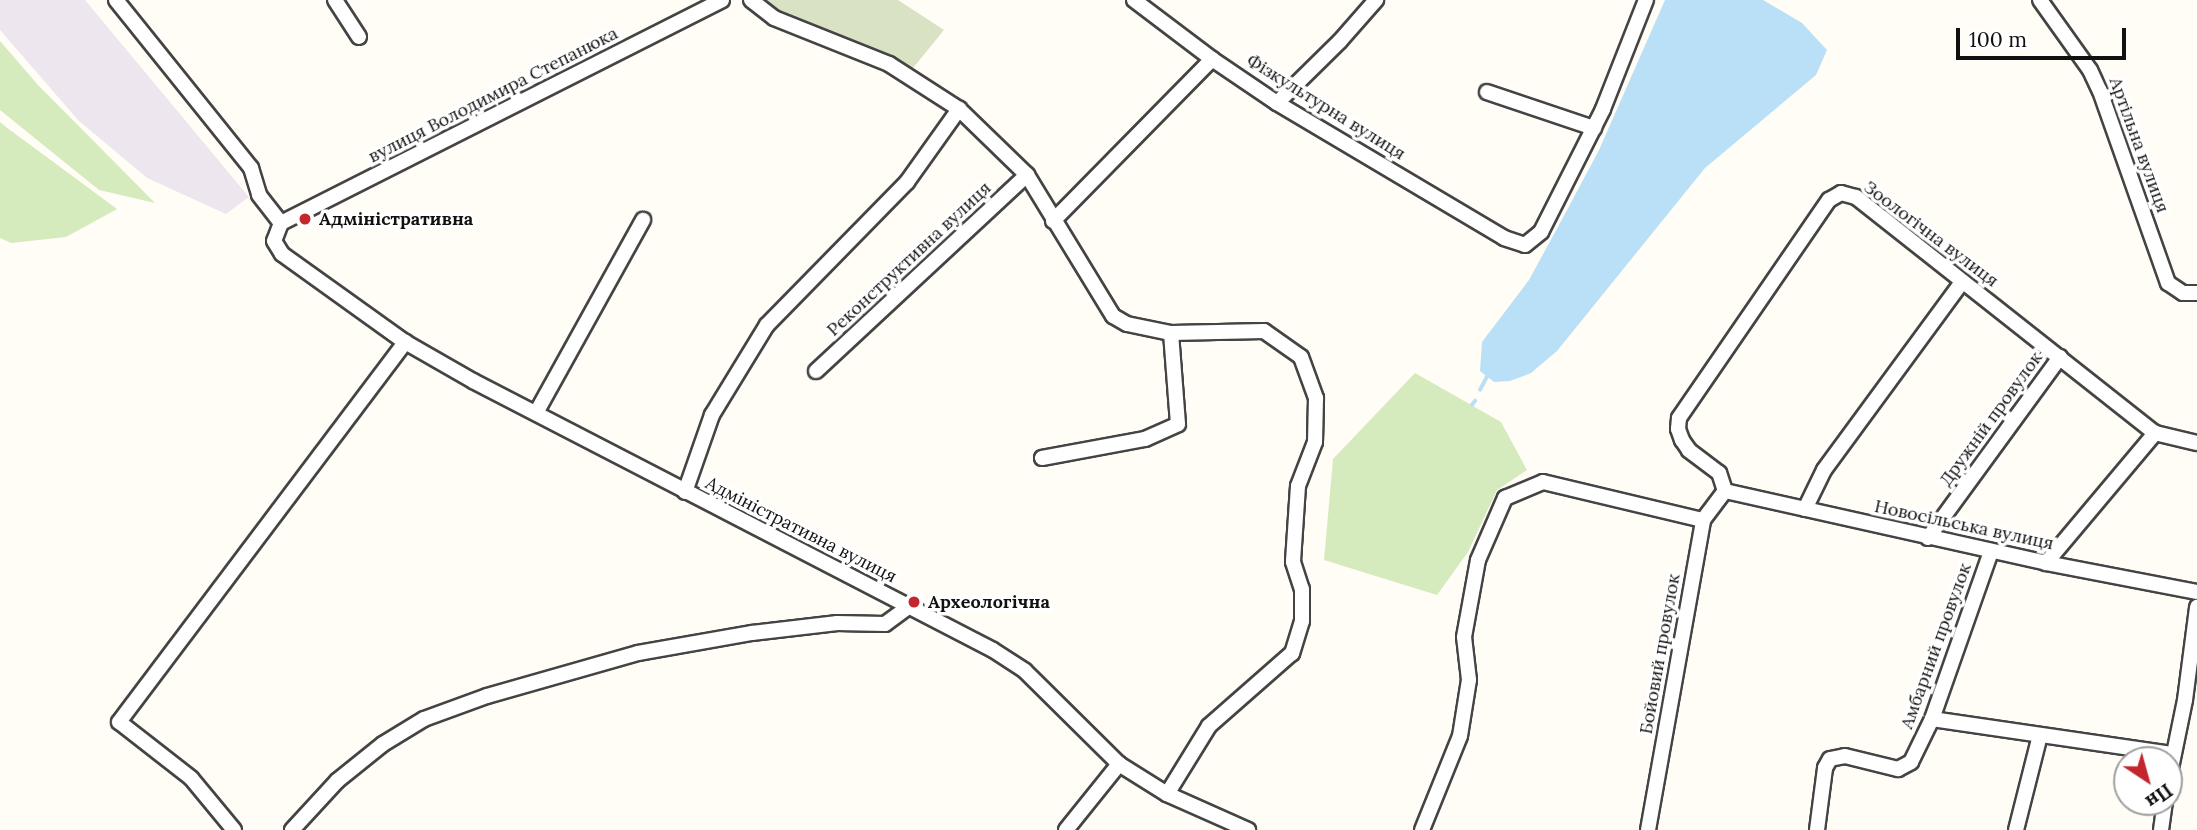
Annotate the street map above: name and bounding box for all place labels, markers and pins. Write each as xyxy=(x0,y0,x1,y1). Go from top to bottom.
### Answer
place label: Адміністративна xyxy=(319,208,473,230)
marker: Адміністративна xyxy=(297,211,313,227)
place label: Археологічна xyxy=(928,591,1050,613)
marker: Археологічна xyxy=(906,594,922,610)

